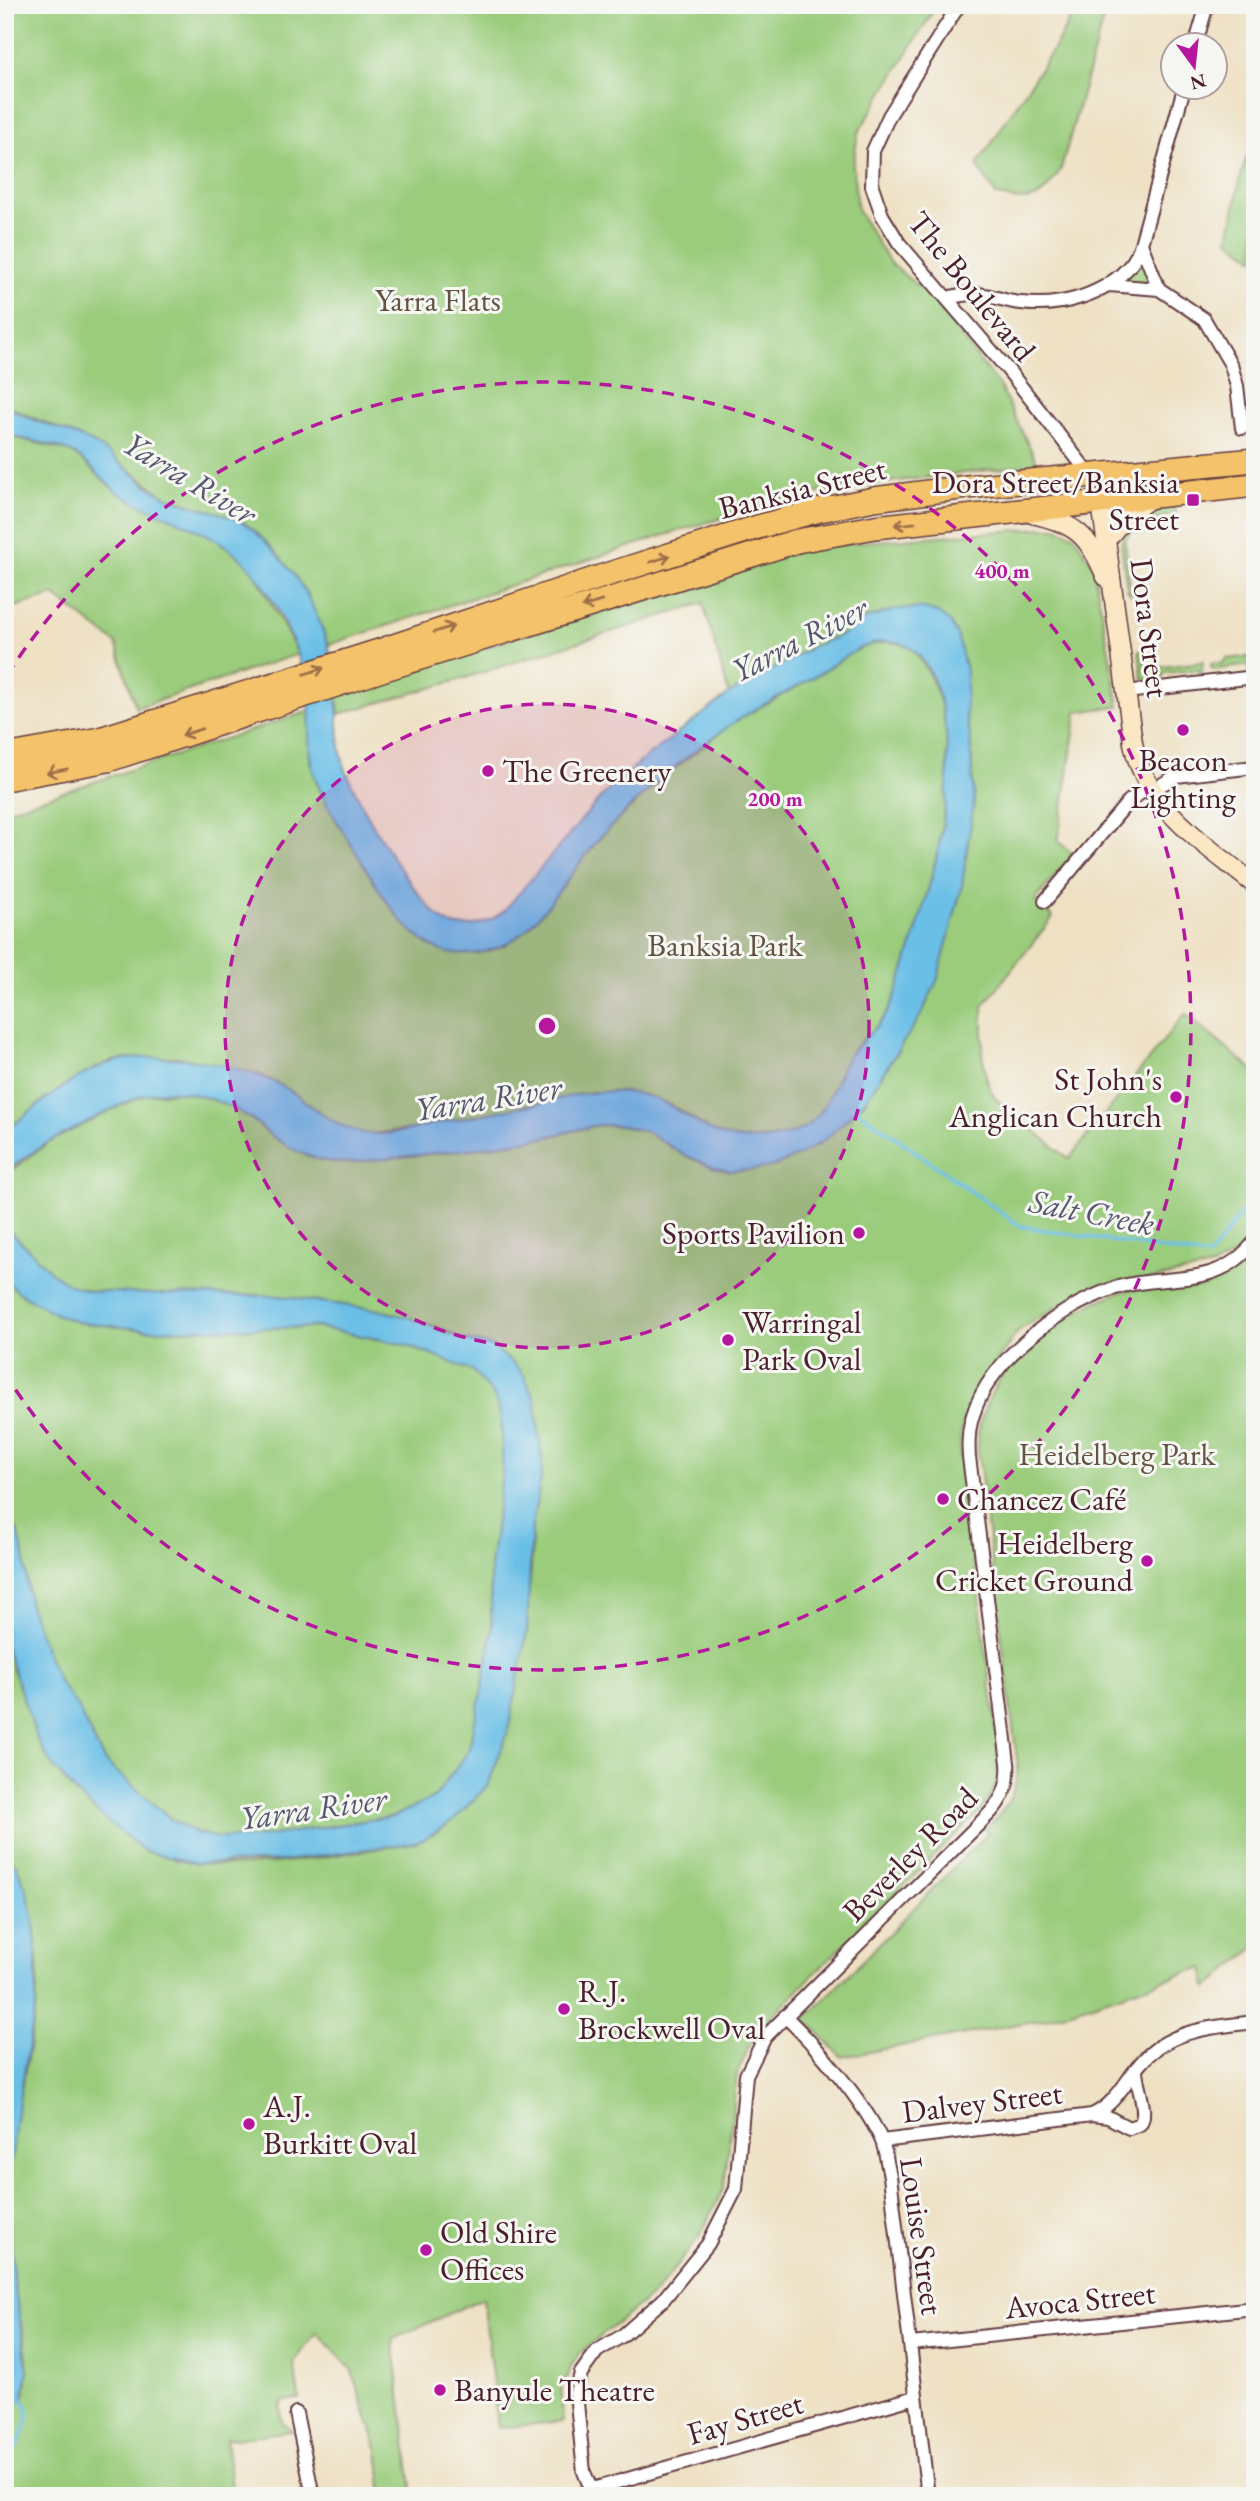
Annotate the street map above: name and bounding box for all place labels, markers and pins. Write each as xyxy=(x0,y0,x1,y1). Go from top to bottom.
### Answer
place label: Dora Street/Banksia Street xyxy=(932,461,1179,540)
marker: Dora Street/Banksia Street xyxy=(1185,492,1201,508)
marker: Beacon Lighting xyxy=(1175,722,1191,738)
place label: Beacon Lighting xyxy=(1130,739,1237,818)
place label: The Greenery xyxy=(502,750,673,792)
marker: The Greenery xyxy=(480,763,496,779)
centre of rings xyxy=(535,1014,559,1038)
place label: St John's Anglican Church xyxy=(948,1058,1162,1137)
marker: St John's Anglican Church xyxy=(1168,1089,1184,1105)
place label: Sports Pavilion xyxy=(662,1212,845,1254)
marker: Sports Pavilion xyxy=(851,1225,867,1241)
place label: Warringal Park Oval xyxy=(742,1301,862,1380)
marker: Warringal Park Oval xyxy=(720,1332,736,1348)
place label: Chancez Café xyxy=(957,1478,1127,1520)
marker: Chancez Café xyxy=(935,1491,951,1507)
place label: Heidelberg Cricket Ground xyxy=(935,1522,1134,1601)
marker: Heidelberg Cricket Ground xyxy=(1139,1553,1155,1569)
place label: R.J. Brockwell Oval xyxy=(578,1970,765,2049)
marker: R.J. Brockwell Oval xyxy=(556,2001,572,2017)
place label: A.J. Burkitt Oval xyxy=(262,2085,417,2164)
marker: A.J. Burkitt Oval xyxy=(241,2116,257,2132)
place label: Old Shire Offices xyxy=(440,2211,557,2290)
marker: Old Shire Offices xyxy=(418,2242,434,2258)
place label: Banyule Theatre xyxy=(454,2369,655,2411)
marker: Banyule Theatre xyxy=(432,2382,448,2398)

